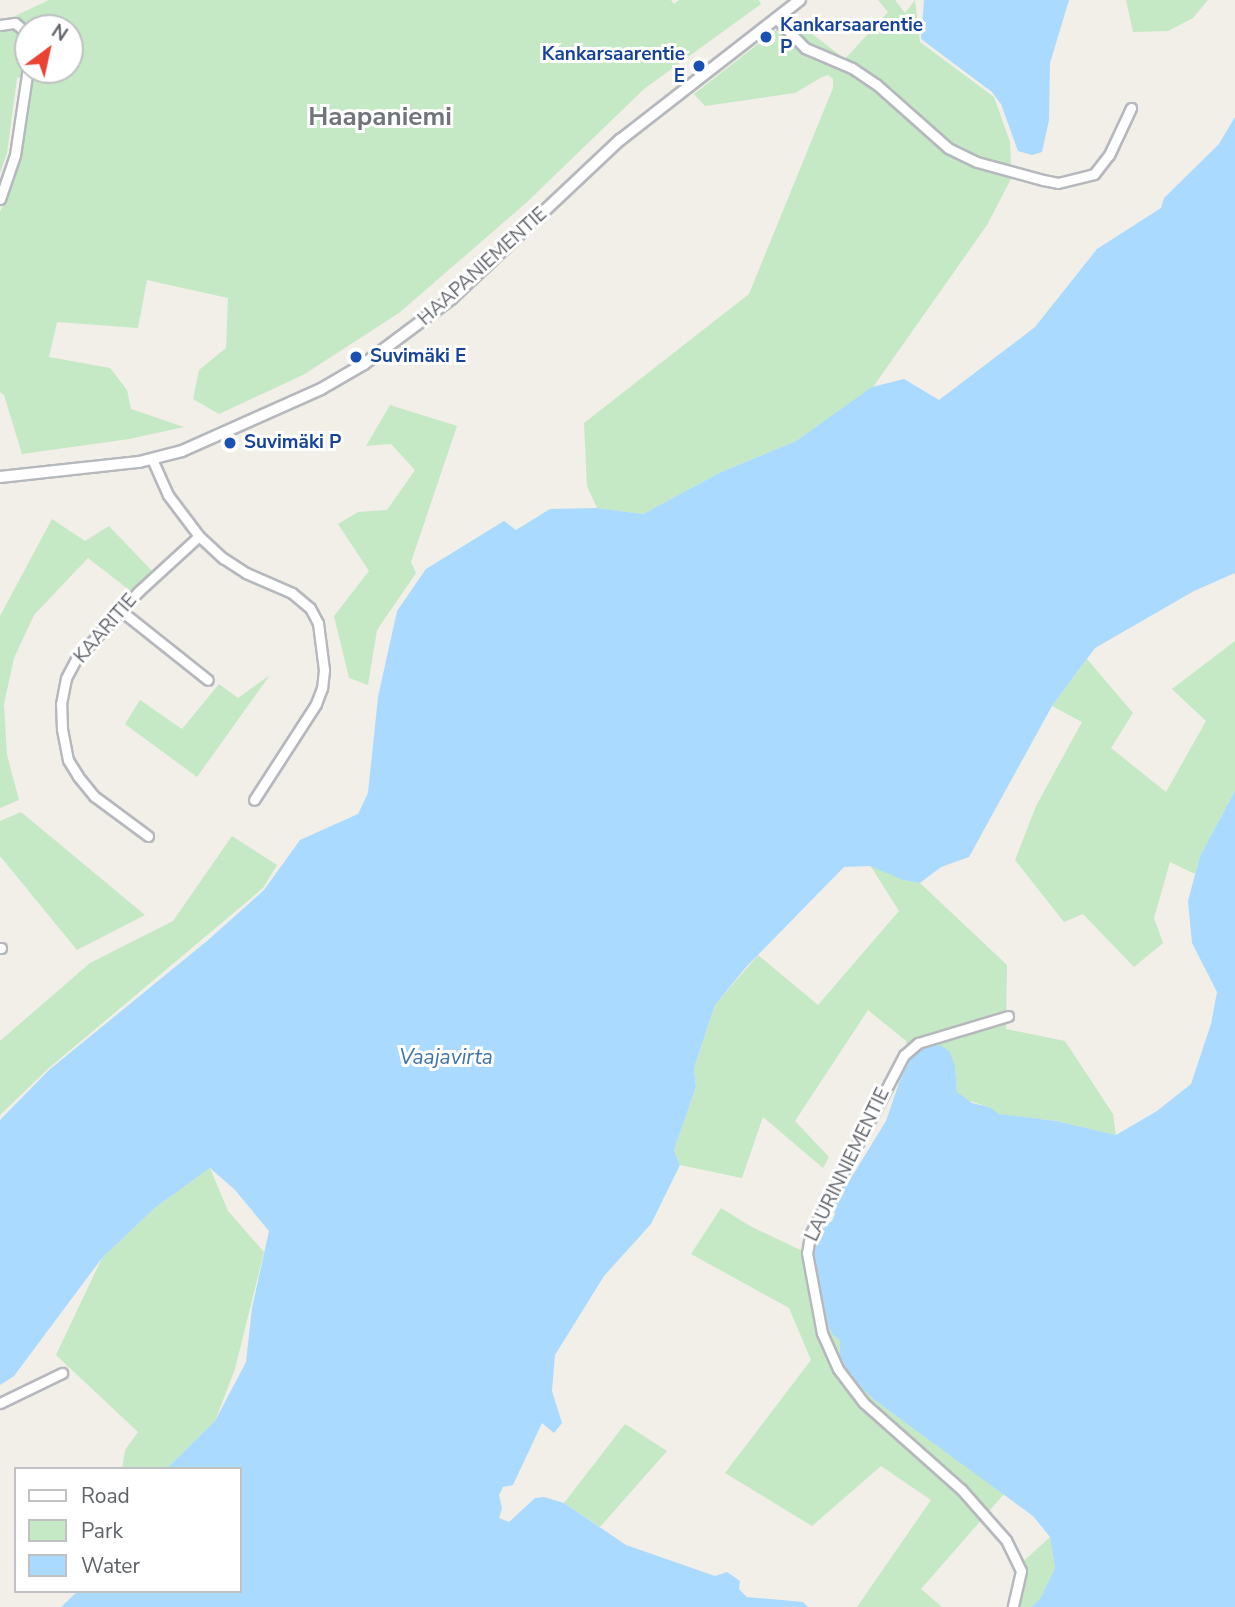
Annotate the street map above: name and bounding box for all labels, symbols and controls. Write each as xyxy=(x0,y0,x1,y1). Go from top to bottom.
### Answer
north arrow xyxy=(14,14,84,84)
place label: Kankarsaarentie P xyxy=(780,15,923,59)
text: N xyxy=(46,18,72,48)
marker: Kankarsaarentie P xyxy=(758,29,774,45)
place label: Kankarsaarentie E xyxy=(542,44,685,88)
marker: Kankarsaarentie E xyxy=(691,58,707,74)
district label: Haapaniemi xyxy=(308,101,452,133)
street label: HAAPANIEMENTIE xyxy=(414,203,552,331)
place label: Suvimäki E xyxy=(370,346,466,368)
marker: Suvimäki E xyxy=(348,349,364,365)
place label: Suvimäki P xyxy=(244,432,341,454)
marker: Suvimäki P xyxy=(222,435,238,451)
street label: KAARITIE xyxy=(70,590,142,668)
water label: Vaajavirta xyxy=(399,1044,493,1070)
street label: LAURINNIEMENTIE xyxy=(801,1085,895,1245)
legend xyxy=(14,1467,242,1593)
text: Road xyxy=(81,1482,130,1510)
text: Park xyxy=(81,1517,123,1545)
text: Water xyxy=(81,1552,140,1580)

